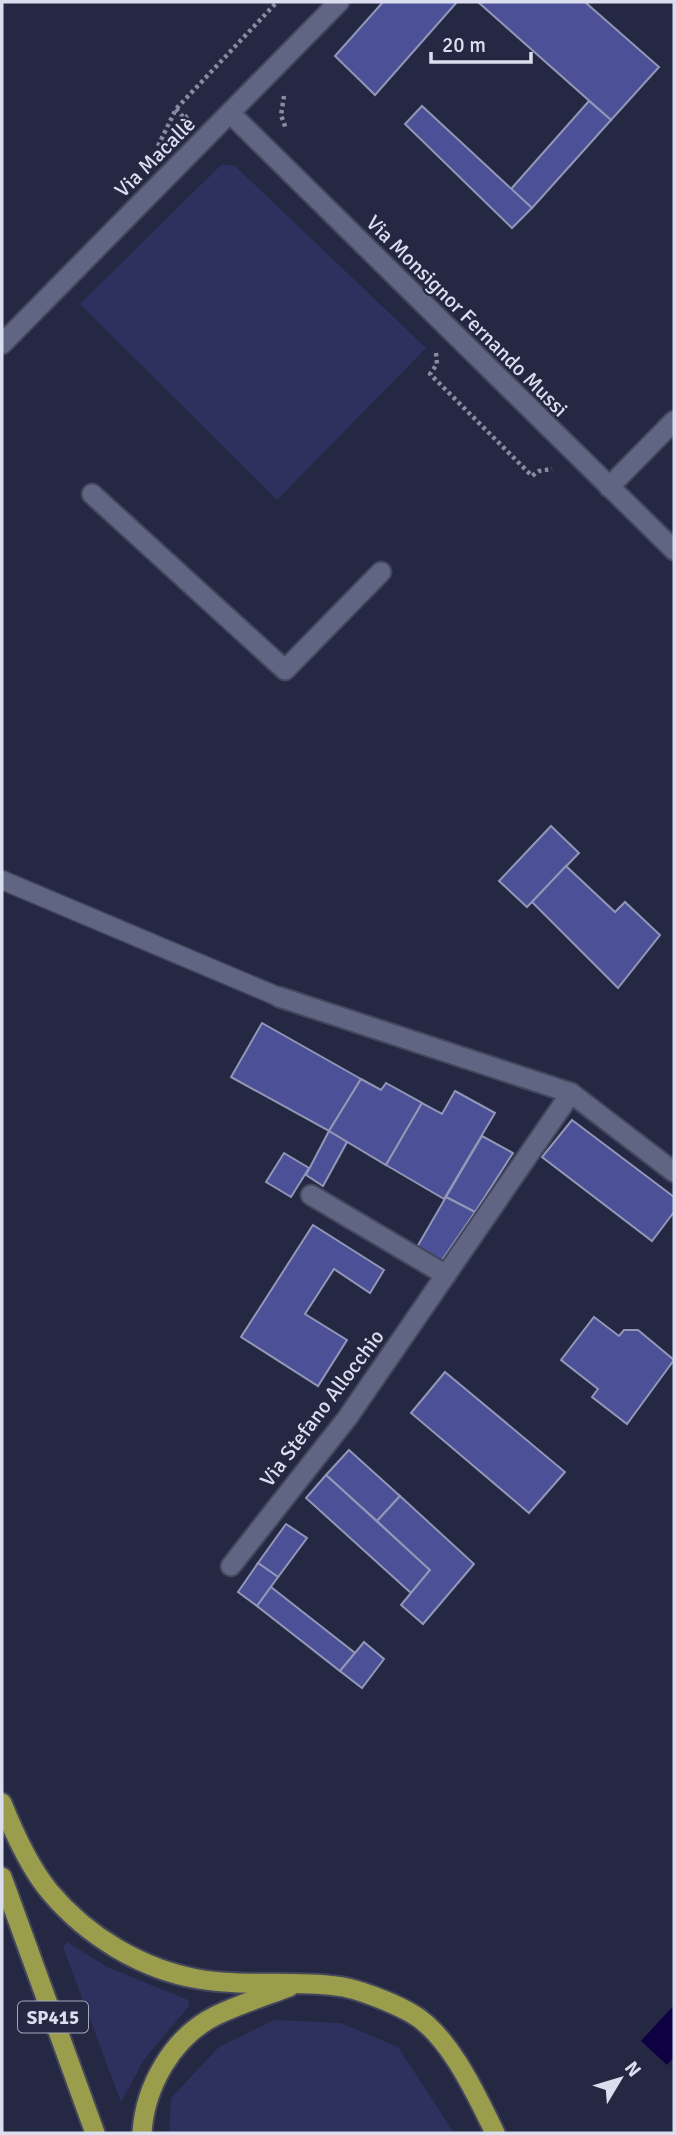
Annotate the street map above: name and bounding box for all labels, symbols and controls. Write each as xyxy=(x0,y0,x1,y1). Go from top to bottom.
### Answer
scale bar xyxy=(431,21,531,65)
text: 20 m xyxy=(442,32,486,58)
street label: Via Macallè xyxy=(109,111,201,203)
street label: Via Monsignor Fernando Mussi xyxy=(361,210,573,422)
street label: Via Stefano Allocchio xyxy=(254,1324,390,1492)
road number: SP415 xyxy=(18,2002,88,2033)
north arrow xyxy=(585,2044,655,2114)
text: N xyxy=(619,2057,646,2082)

